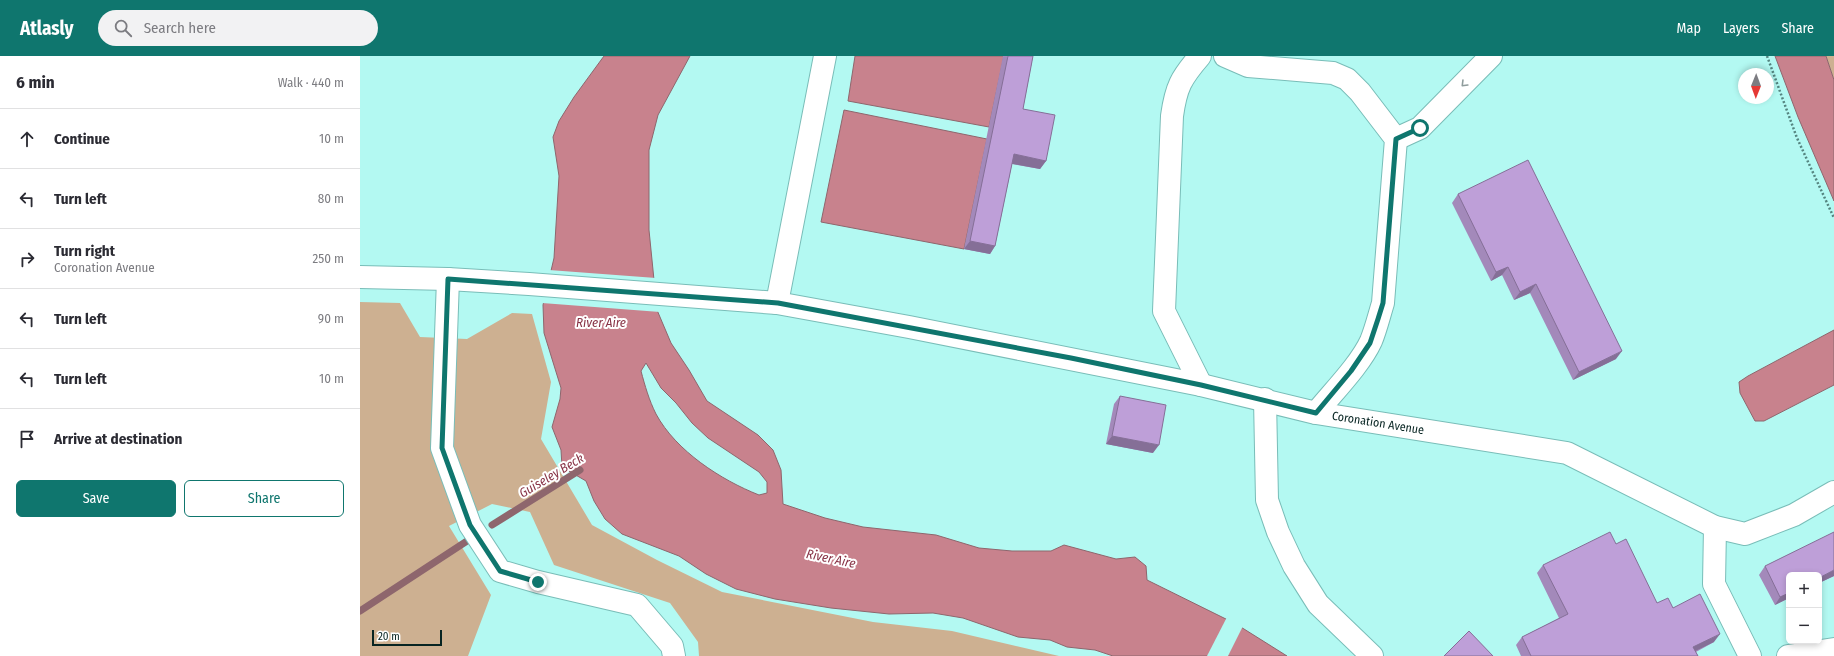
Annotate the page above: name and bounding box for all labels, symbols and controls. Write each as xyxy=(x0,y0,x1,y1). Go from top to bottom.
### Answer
search box xyxy=(98,10,378,46)
text: Atlasly xyxy=(20,17,74,40)
icon: search xyxy=(112,17,134,39)
text: Search here xyxy=(144,19,216,37)
text: Map xyxy=(1677,20,1701,37)
text: Layers xyxy=(1723,20,1759,37)
text: Share xyxy=(1781,20,1814,37)
north arrow xyxy=(1738,68,1774,104)
text: 6 min xyxy=(16,72,55,93)
text: Walk · 440 m xyxy=(278,75,344,90)
one-way arrow xyxy=(1461,79,1469,87)
route start xyxy=(1411,119,1429,137)
icon: ahead xyxy=(16,128,38,150)
text: Continue xyxy=(54,130,110,148)
text: 10 m xyxy=(319,131,344,146)
icon: left xyxy=(16,188,38,210)
text: Turn left xyxy=(54,190,107,208)
text: 80 m xyxy=(318,191,344,206)
text: Turn right xyxy=(54,242,115,260)
icon: right xyxy=(16,248,38,270)
text: 250 m xyxy=(312,251,344,266)
text: Coronation Avenue xyxy=(54,260,155,275)
icon: left xyxy=(16,308,38,330)
text: Turn left xyxy=(54,310,107,328)
text: 90 m xyxy=(318,311,344,326)
water label: River Aire xyxy=(576,315,626,330)
icon: left xyxy=(16,368,38,390)
text: Turn left xyxy=(54,370,107,388)
text: 10 m xyxy=(319,371,344,386)
street label: Coronation Avenue xyxy=(1331,409,1425,437)
icon: arrive xyxy=(16,428,38,450)
text: Arrive at destination xyxy=(54,430,182,448)
water label: Guiseley Beck xyxy=(516,450,587,501)
button: Save xyxy=(16,480,176,517)
button: Share xyxy=(184,480,344,517)
water label: River Aire xyxy=(805,546,857,571)
map controls xyxy=(1786,572,1822,644)
button: + xyxy=(1786,572,1822,608)
route end xyxy=(529,573,547,591)
button: − xyxy=(1786,608,1822,644)
scale bar xyxy=(372,628,442,647)
text: 20 m xyxy=(378,630,400,643)

